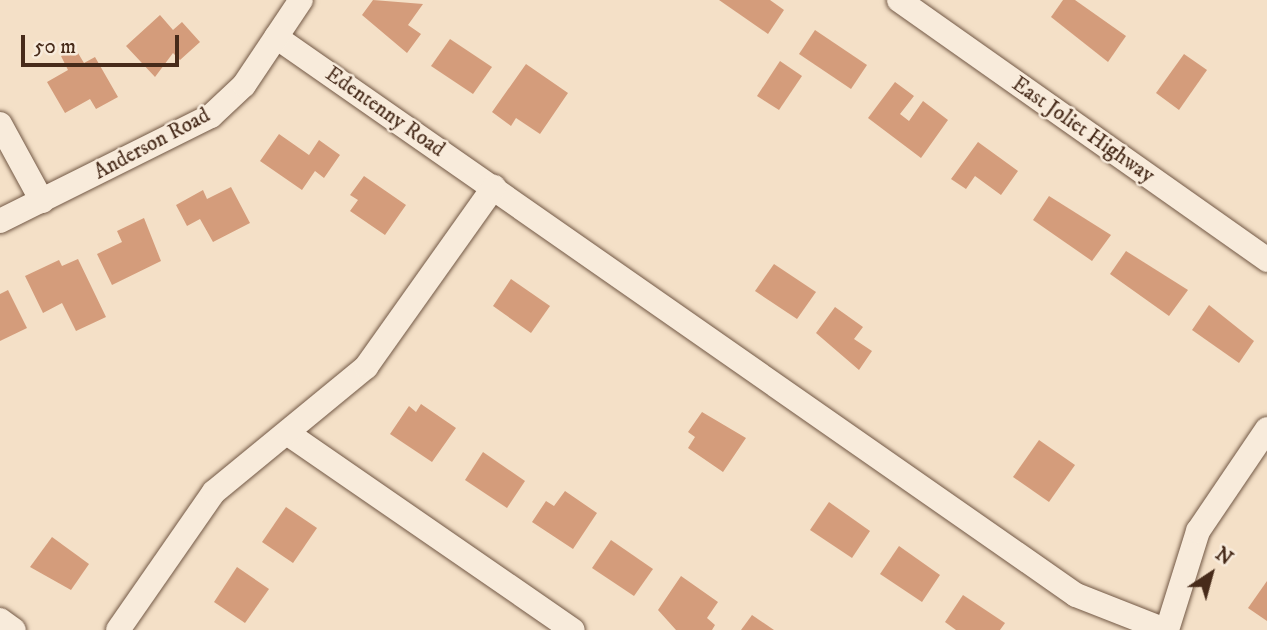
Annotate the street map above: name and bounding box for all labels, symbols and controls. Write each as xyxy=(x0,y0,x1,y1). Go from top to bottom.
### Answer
scale bar xyxy=(24,21,182,65)
text: 50 m xyxy=(34,34,76,60)
street label: Edentenny Road xyxy=(320,62,450,162)
street label: East Joliet Highway xyxy=(1007,71,1159,189)
street label: Anderson Road xyxy=(90,103,214,185)
north arrow xyxy=(1176,539,1246,609)
text: N xyxy=(1211,543,1237,570)

